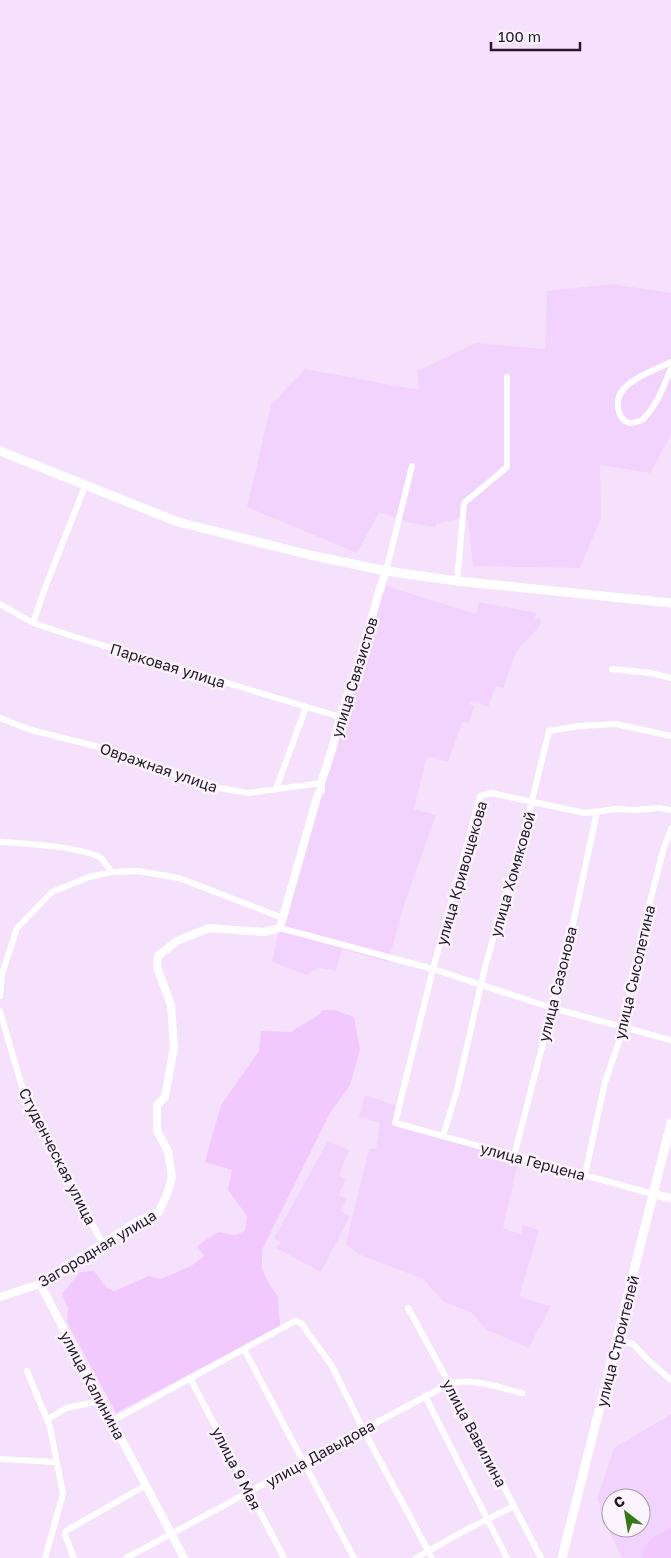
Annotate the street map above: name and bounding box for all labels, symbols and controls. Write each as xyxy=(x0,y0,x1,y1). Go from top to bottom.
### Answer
scale bar xyxy=(491,20,580,52)
text: 100 m xyxy=(498,27,541,45)
street label: улица Связистов xyxy=(327,615,381,739)
street label: Парковая улица xyxy=(108,639,228,691)
street label: Овражная улица xyxy=(98,738,220,796)
street label: улица Кривощекова xyxy=(432,799,490,947)
street label: улица Хомяковой xyxy=(485,809,539,939)
street label: улица Сысолетина xyxy=(610,903,658,1041)
street label: улица Сазонова xyxy=(534,924,580,1044)
street label: Студенческая улица xyxy=(16,1085,100,1227)
street label: улица Герцена xyxy=(479,1138,587,1184)
street label: Загородная улица xyxy=(35,1206,159,1290)
street label: улица Строителей xyxy=(592,1273,642,1409)
street label: улица Калинина xyxy=(57,1328,129,1442)
street label: улица Вавилина xyxy=(439,1376,511,1490)
street label: улица Давыдова xyxy=(262,1416,378,1490)
street label: улица 9 Мая xyxy=(208,1424,266,1512)
north arrow xyxy=(601,1488,651,1538)
text: С xyxy=(610,1492,628,1511)

